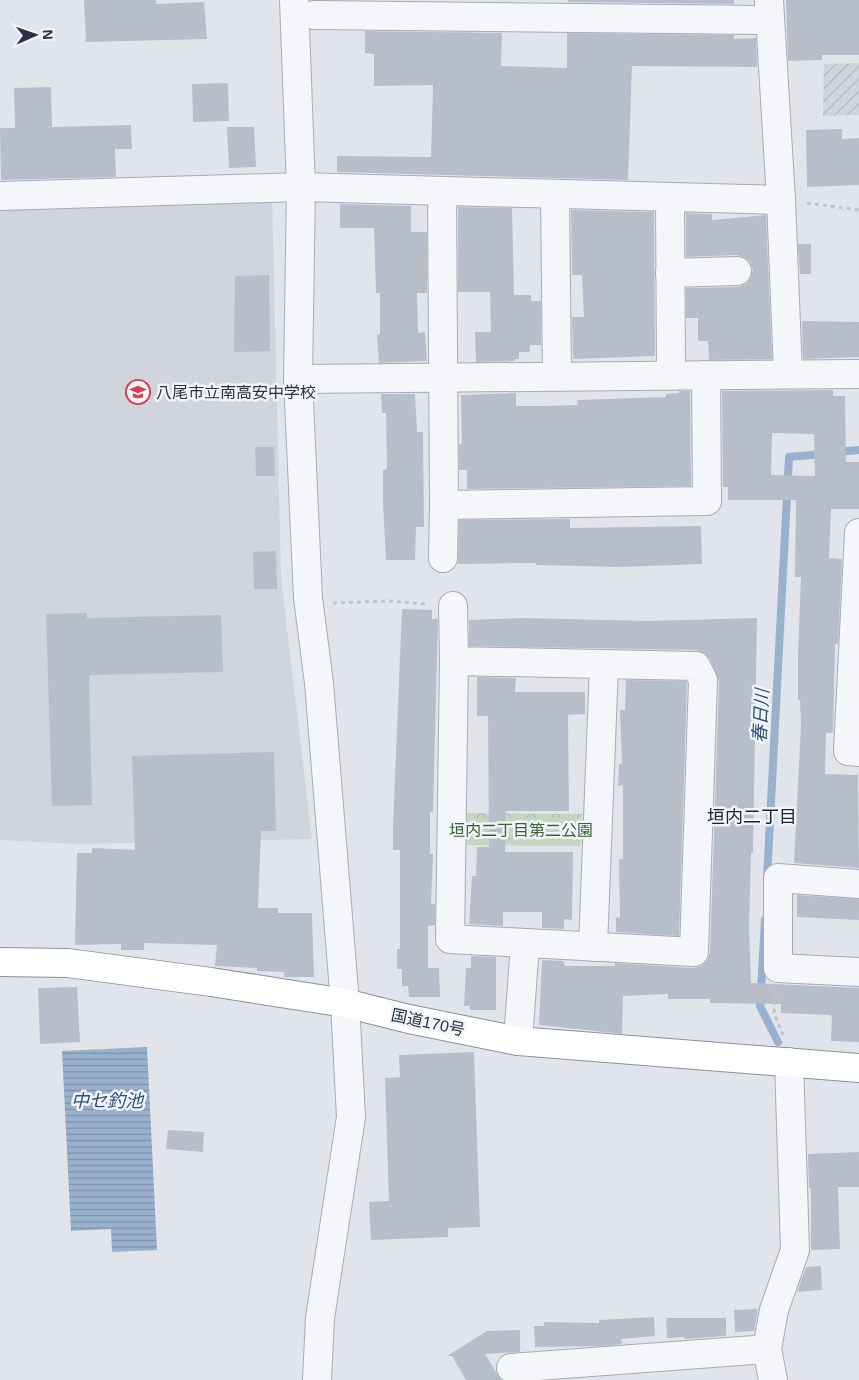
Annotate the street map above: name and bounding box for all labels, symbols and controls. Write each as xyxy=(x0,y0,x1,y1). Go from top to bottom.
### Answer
north arrow xyxy=(10,10,60,60)
text: N xyxy=(40,29,56,40)
school or university icon: 八尾市立南高安中学校 xyxy=(125,379,151,405)
place label: 八尾市立南高安中学校 xyxy=(156,384,316,401)
water label: 春日川 xyxy=(750,687,773,743)
district label: 垣内二丁目 xyxy=(707,807,797,827)
park label: 垣内二丁目第二公園 xyxy=(449,822,593,839)
street label: 国道170号 xyxy=(390,1006,466,1039)
water label: 中セ釣池 xyxy=(71,1091,145,1111)

